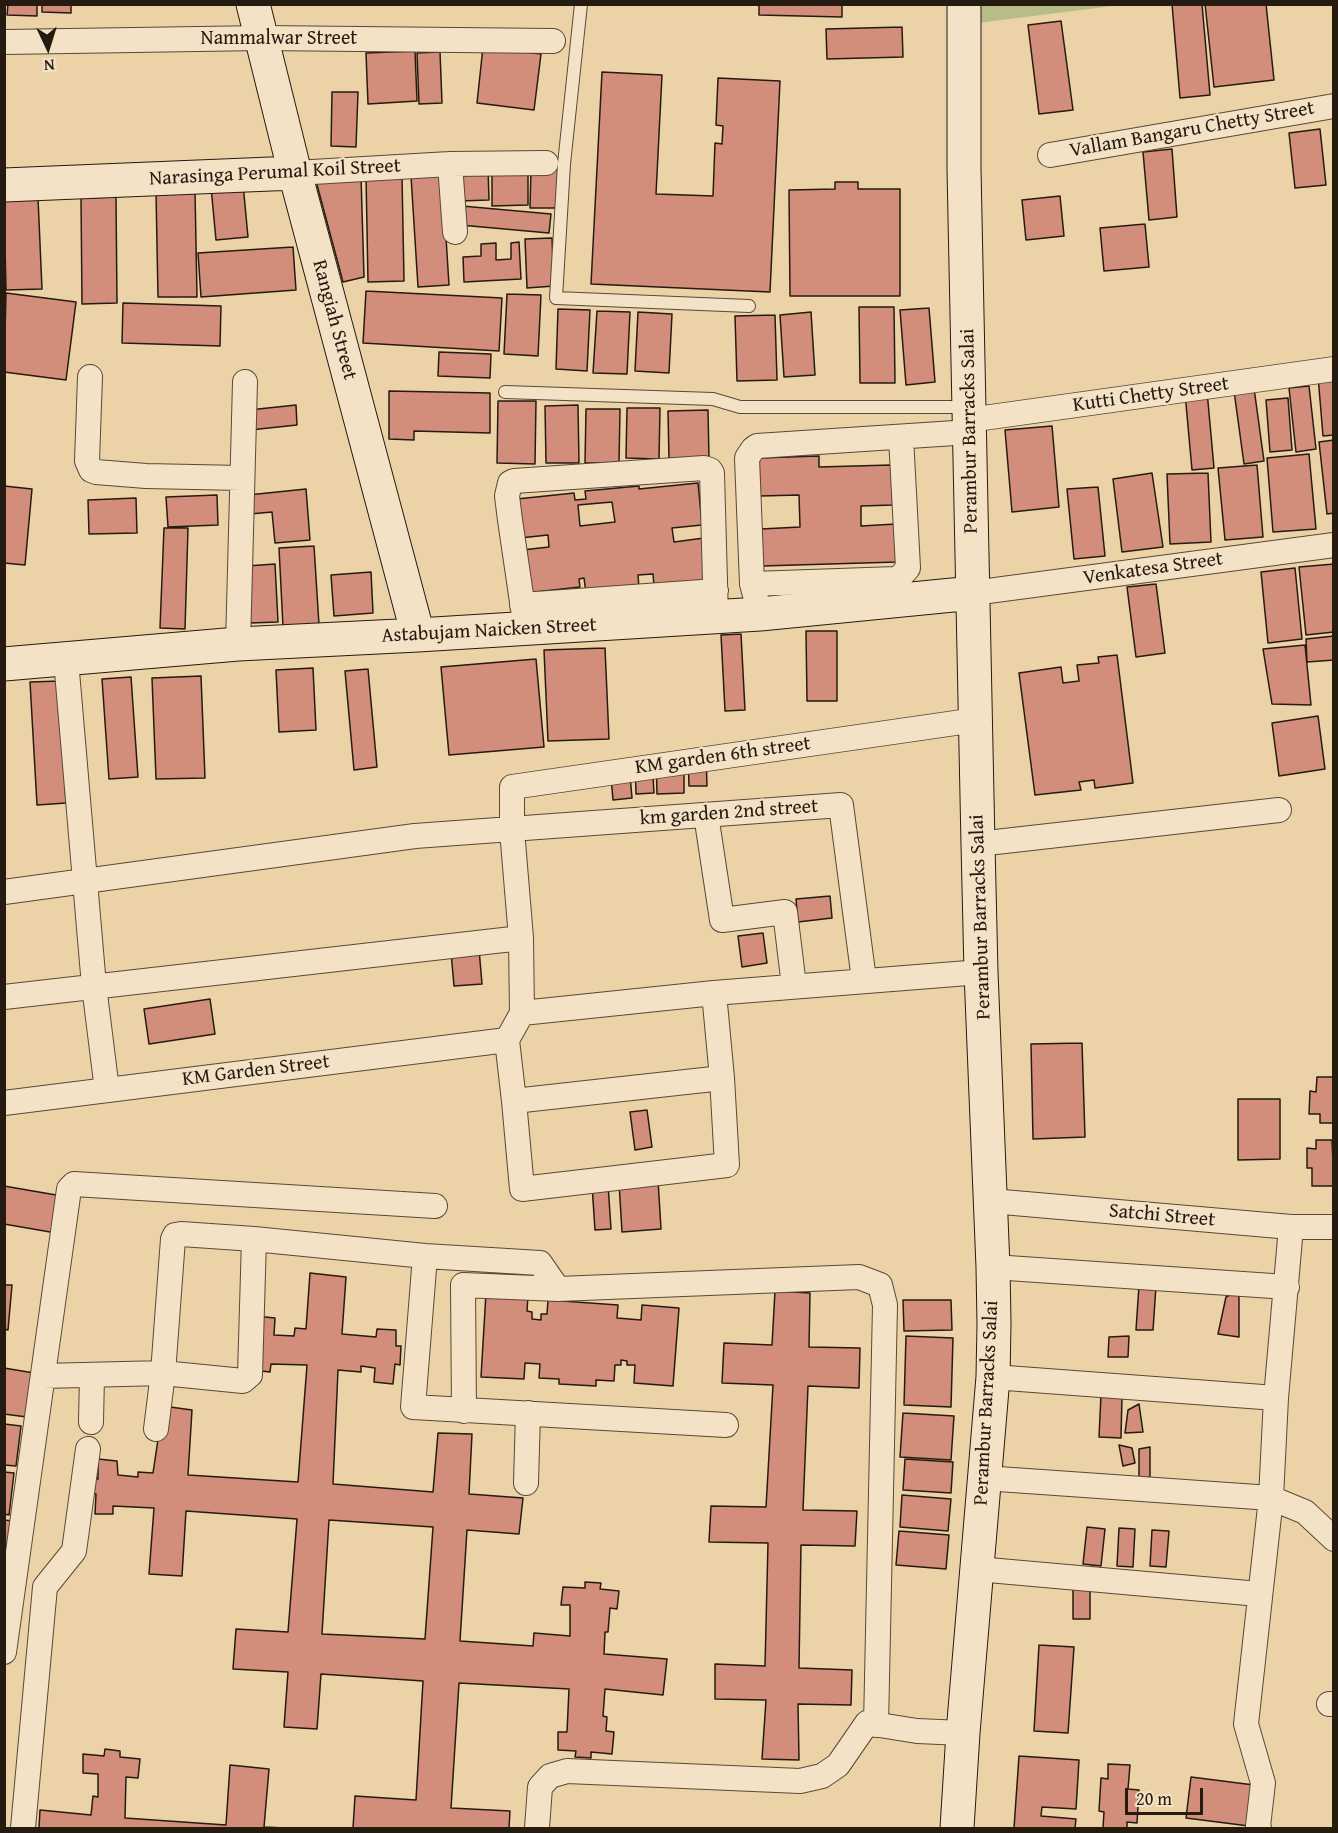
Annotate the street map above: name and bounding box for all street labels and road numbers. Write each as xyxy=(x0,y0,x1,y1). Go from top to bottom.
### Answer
street label: Nammalwar Street xyxy=(201,27,357,51)
street label: Vallam Bangaru Chetty Street xyxy=(1068,97,1316,163)
street label: Narasinga Perumal Koil Street xyxy=(149,154,401,192)
street label: Rangiah Street xyxy=(306,257,362,383)
street label: Perambur Barracks Salai xyxy=(956,328,984,534)
street label: Kutti Chetty Street xyxy=(1071,372,1231,418)
street label: Venkatesa Street xyxy=(1082,547,1224,591)
street label: Astabujam Naicken Street xyxy=(381,613,597,649)
street label: KM garden 6th street xyxy=(634,732,812,780)
street label: km garden 2nd street xyxy=(639,795,819,831)
street label: Perambur Barracks Salai xyxy=(965,814,997,1020)
street label: KM Garden Street xyxy=(181,1050,331,1092)
street label: Satchi Street xyxy=(1108,1199,1216,1233)
street label: Perambur Barracks Salai xyxy=(970,1300,1004,1506)

